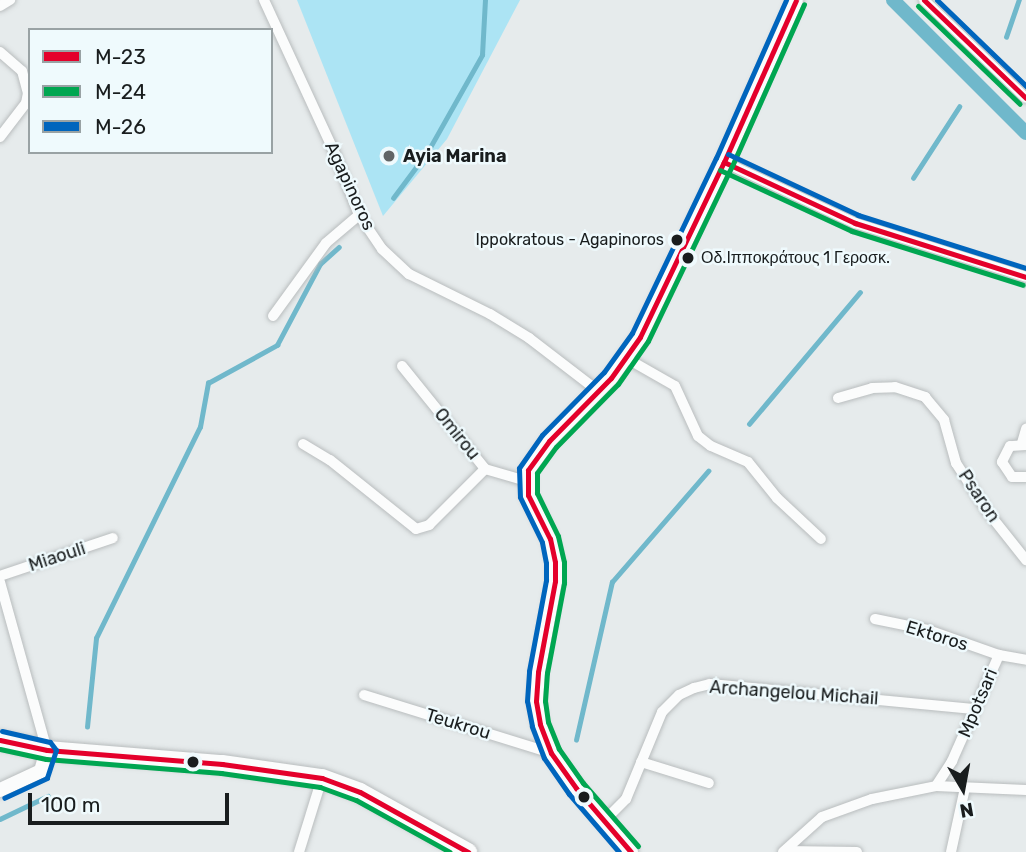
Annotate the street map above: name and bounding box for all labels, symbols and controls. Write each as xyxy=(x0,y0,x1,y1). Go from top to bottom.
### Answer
legend xyxy=(28,28,273,154)
text: M-23 xyxy=(95,44,146,69)
text: M-24 xyxy=(95,79,146,104)
text: M-26 xyxy=(95,114,146,139)
street label: Agapinoros xyxy=(320,138,380,234)
place label: Ayia Marina xyxy=(403,145,507,167)
marker: Ayia Marina xyxy=(381,148,397,164)
place label: Ippokratous - Agapinoros xyxy=(475,230,664,250)
marker: Ippokratous - Agapinoros xyxy=(670,233,684,247)
place label: Οδ.Ιπποκράτους 1 Γεροσκ. xyxy=(701,248,890,268)
marker: Οδ.Ιπποκράτους 1 Γεροσκ. xyxy=(681,251,695,265)
street label: Omirou xyxy=(430,404,484,464)
street label: Psaron xyxy=(954,466,1004,526)
street label: Miaouli xyxy=(26,538,88,576)
street label: Ektoros xyxy=(903,616,971,656)
street label: Mpotsari xyxy=(954,665,1002,741)
street label: Archangelou Michail xyxy=(709,676,879,710)
street label: Teukrou xyxy=(423,704,493,744)
north arrow xyxy=(928,754,998,824)
unlabelled marker xyxy=(186,755,200,769)
scale bar xyxy=(32,778,233,822)
unlabelled marker xyxy=(577,790,591,804)
text: 100 m xyxy=(41,792,100,817)
text: N xyxy=(958,798,975,823)

